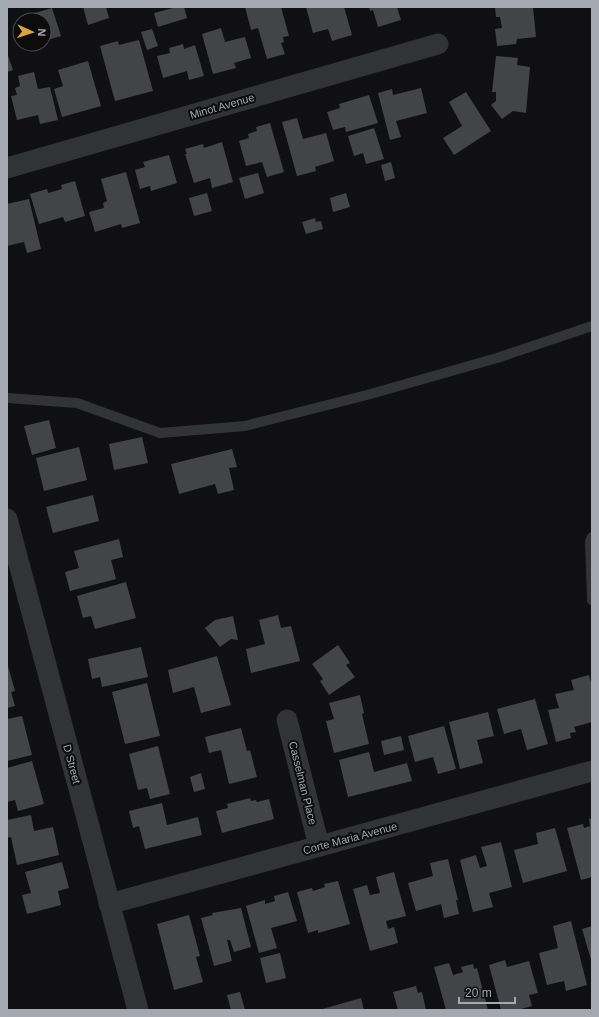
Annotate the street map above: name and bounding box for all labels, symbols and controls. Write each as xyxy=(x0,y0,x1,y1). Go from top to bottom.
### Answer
north arrow xyxy=(12,12,52,52)
text: N xyxy=(36,28,48,37)
street label: Minot Avenue xyxy=(188,91,256,121)
street label: Casselman Place xyxy=(287,740,319,826)
street label: D Street xyxy=(61,743,83,785)
street label: Corte Maria Avenue xyxy=(302,820,398,856)
scale bar xyxy=(459,979,515,1005)
text: 20 m xyxy=(465,986,492,1000)

